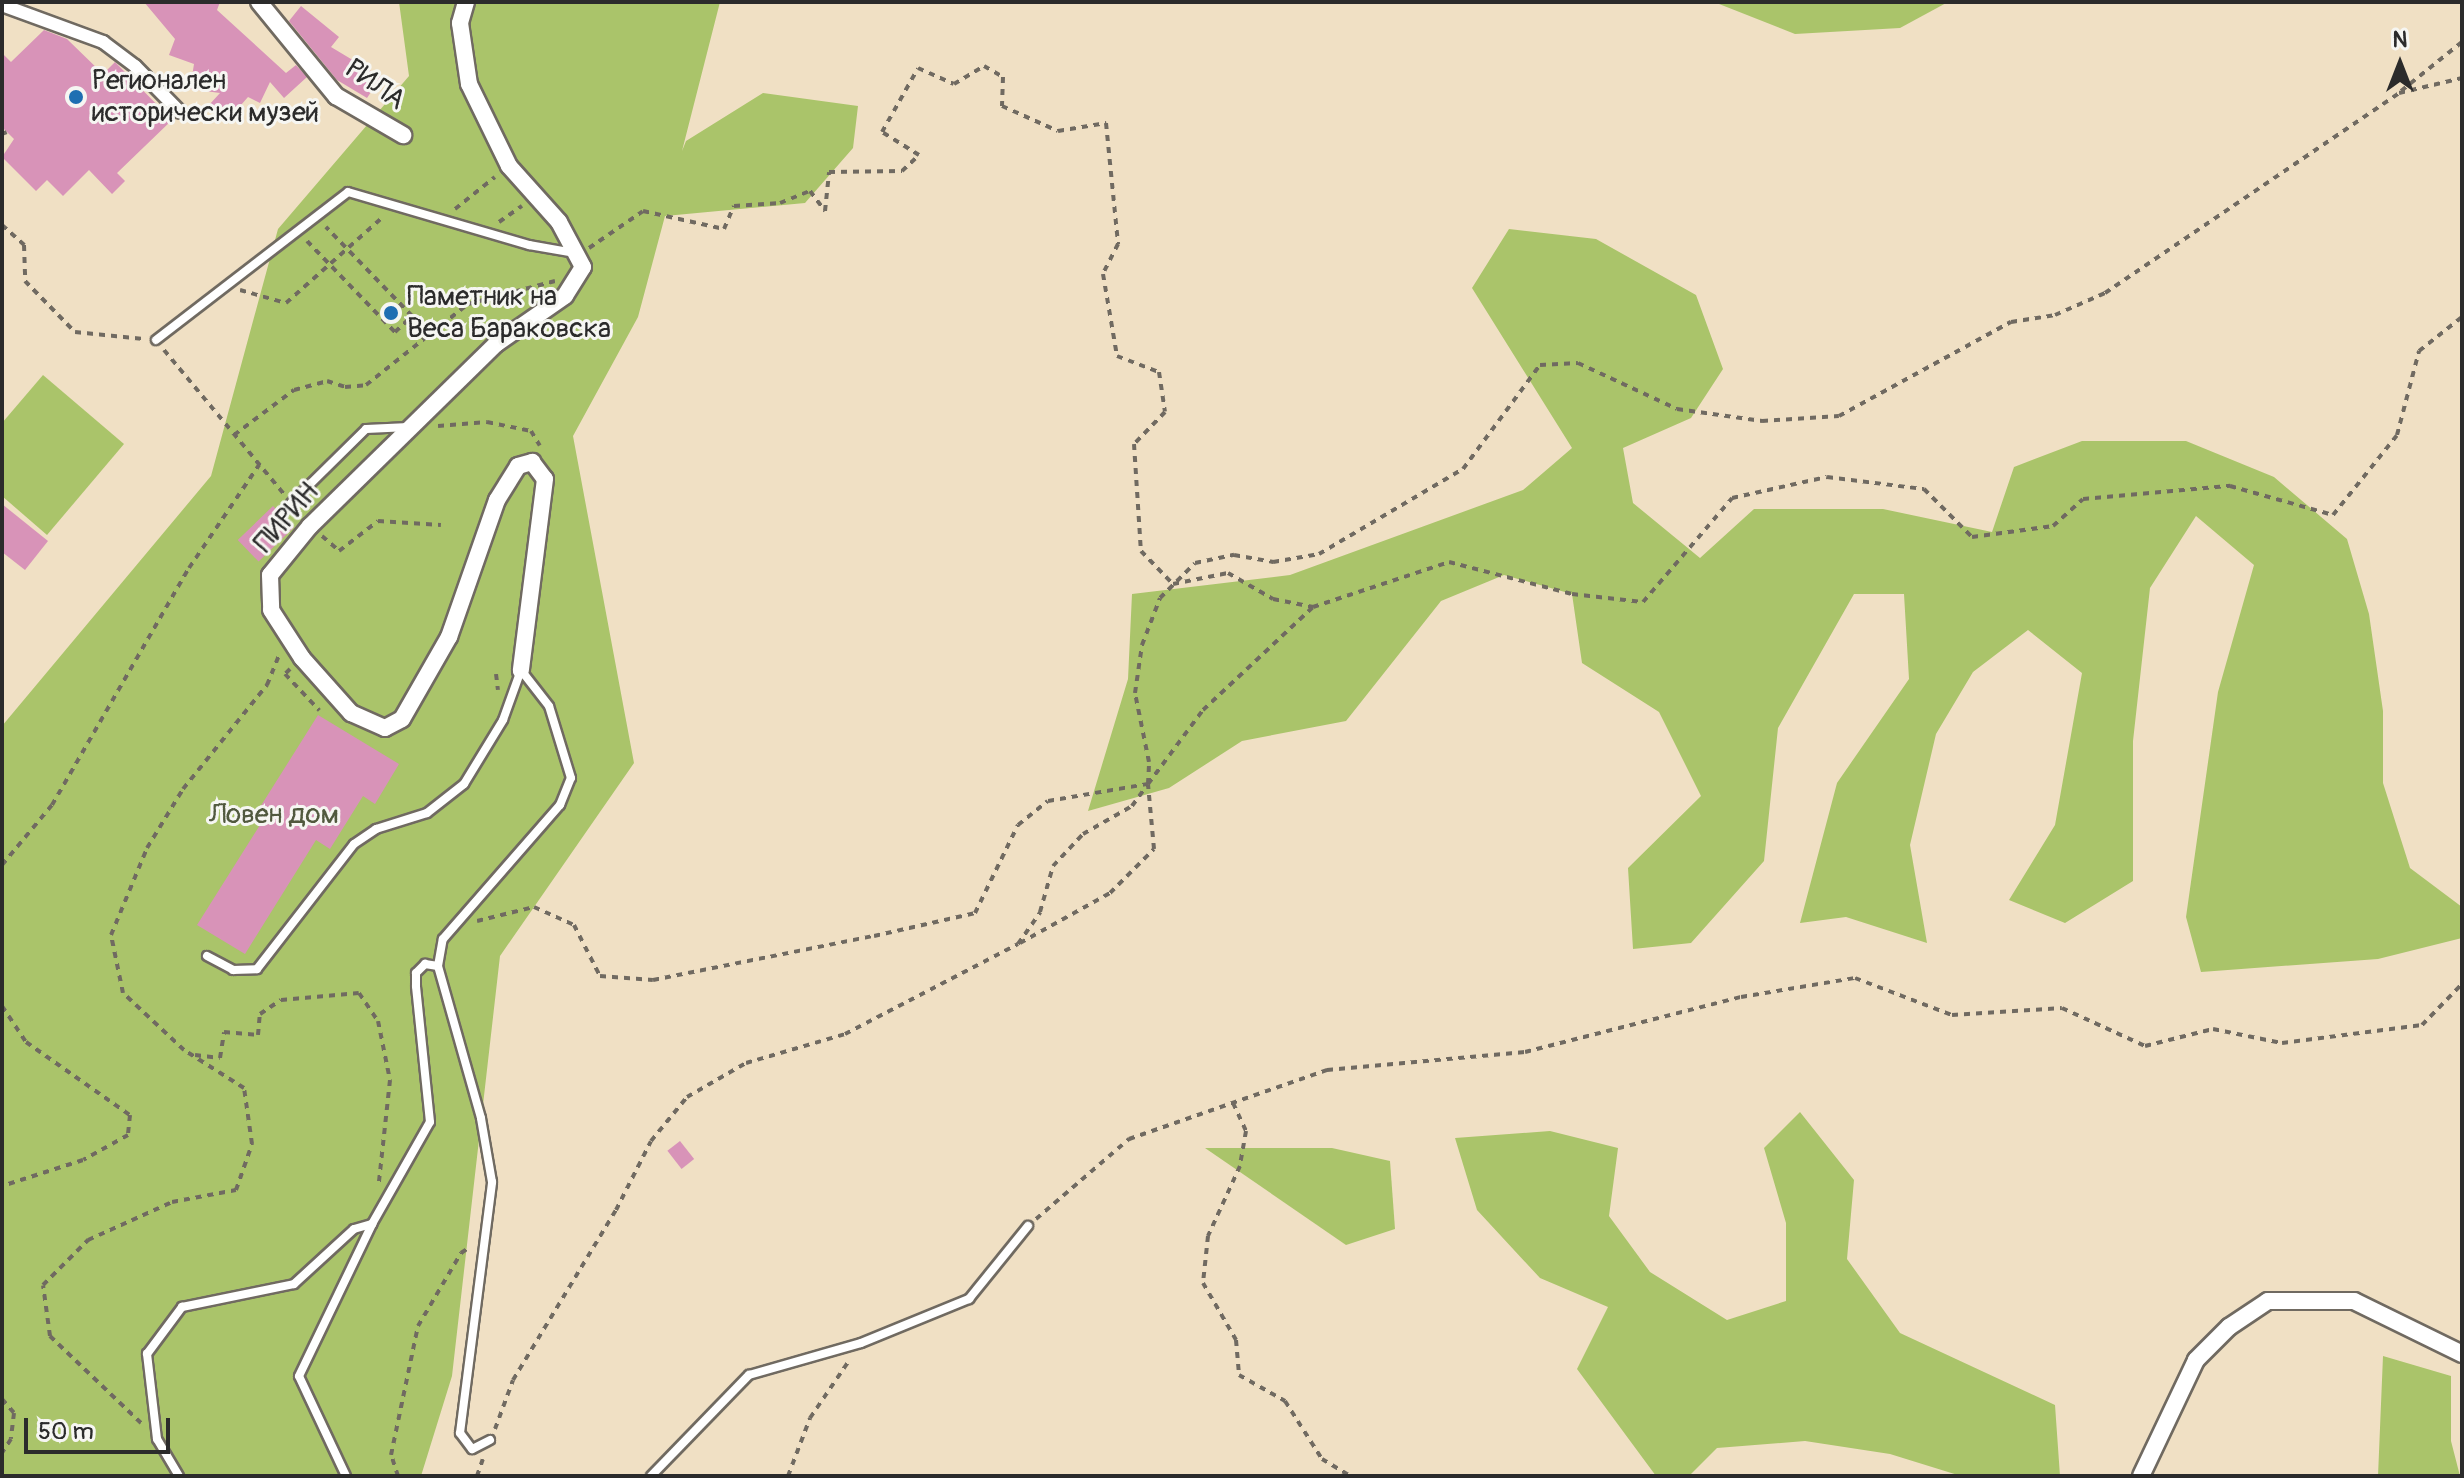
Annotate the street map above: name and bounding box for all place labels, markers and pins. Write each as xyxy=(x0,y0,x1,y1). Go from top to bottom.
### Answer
place label: Регионален исторически музей xyxy=(92,64,319,130)
marker: Регионален исторически музей xyxy=(67,88,85,106)
place label: Паметник на Веса Бараковска xyxy=(407,280,611,346)
marker: Паметник на Веса Бараковска xyxy=(382,304,400,322)

